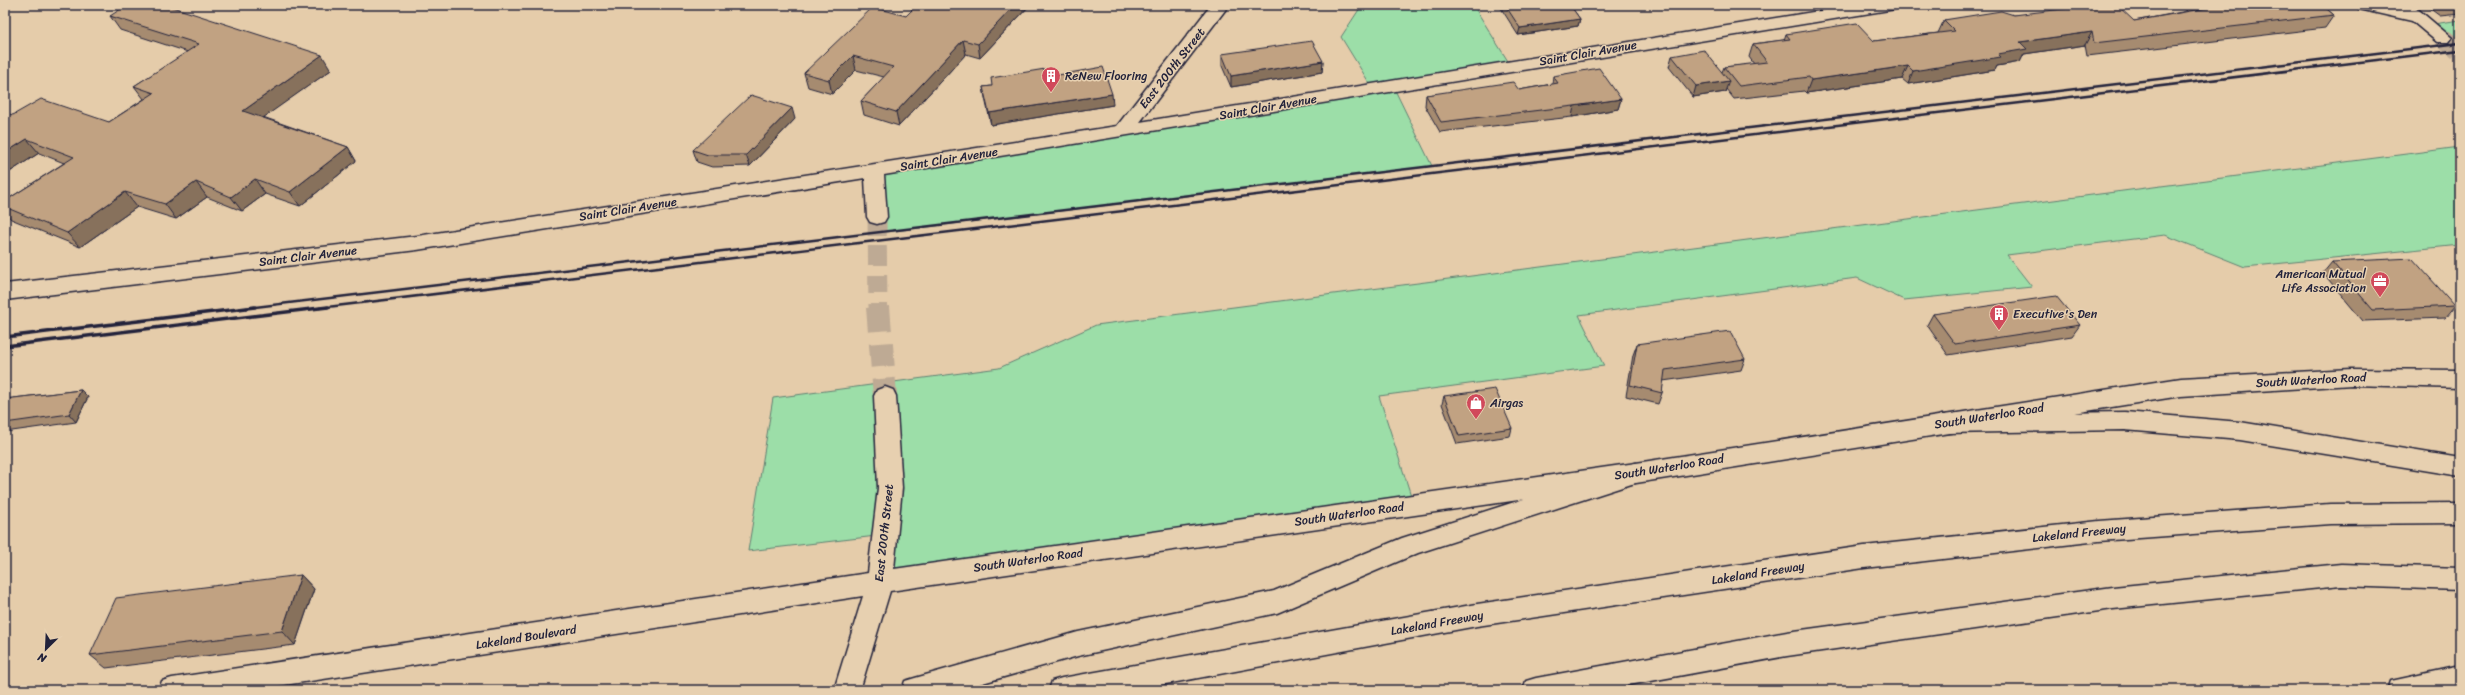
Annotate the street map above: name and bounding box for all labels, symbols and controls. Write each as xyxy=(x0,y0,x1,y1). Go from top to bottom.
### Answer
street label: East 200th Street xyxy=(1133,23,1211,113)
street label: Saint Clair Avenue xyxy=(1537,34,1639,72)
building icon: ReNew Flooring xyxy=(1040,65,1062,93)
place label: ReNew Flooring xyxy=(1065,65,1147,87)
street label: Saint Clair Avenue xyxy=(1217,88,1319,126)
street label: Saint Clair Avenue xyxy=(899,140,999,178)
street label: Saint Clair Avenue xyxy=(578,190,678,228)
street label: Saint Clair Avenue xyxy=(258,239,358,273)
place label: American Mutual Life Association xyxy=(2275,263,2367,299)
office icon: American Mutual Life Association xyxy=(2369,270,2391,298)
building icon: Executive's Den xyxy=(1988,303,2010,331)
place label: Executive's Den xyxy=(2013,303,2098,325)
street label: South Waterloo Road xyxy=(2255,366,2368,394)
shop icon: Airgas xyxy=(1465,392,1487,420)
place label: Airgas xyxy=(1489,392,1523,414)
street label: South Waterloo Road xyxy=(1933,396,2047,435)
street label: South Waterloo Road xyxy=(1613,447,1727,486)
street label: East 200th Street xyxy=(868,483,900,583)
street label: South Waterloo Road xyxy=(1293,495,1407,533)
street label: Lakeland Freeway xyxy=(2031,517,2128,549)
street label: South Waterloo Road xyxy=(972,541,1086,579)
street label: Lakeland Freeway xyxy=(1710,555,1807,591)
street label: Lakeland Freeway xyxy=(1389,604,1486,642)
street label: Lakeland Boulevard xyxy=(474,618,579,656)
north arrow xyxy=(26,629,66,669)
text: N xyxy=(34,647,50,668)

